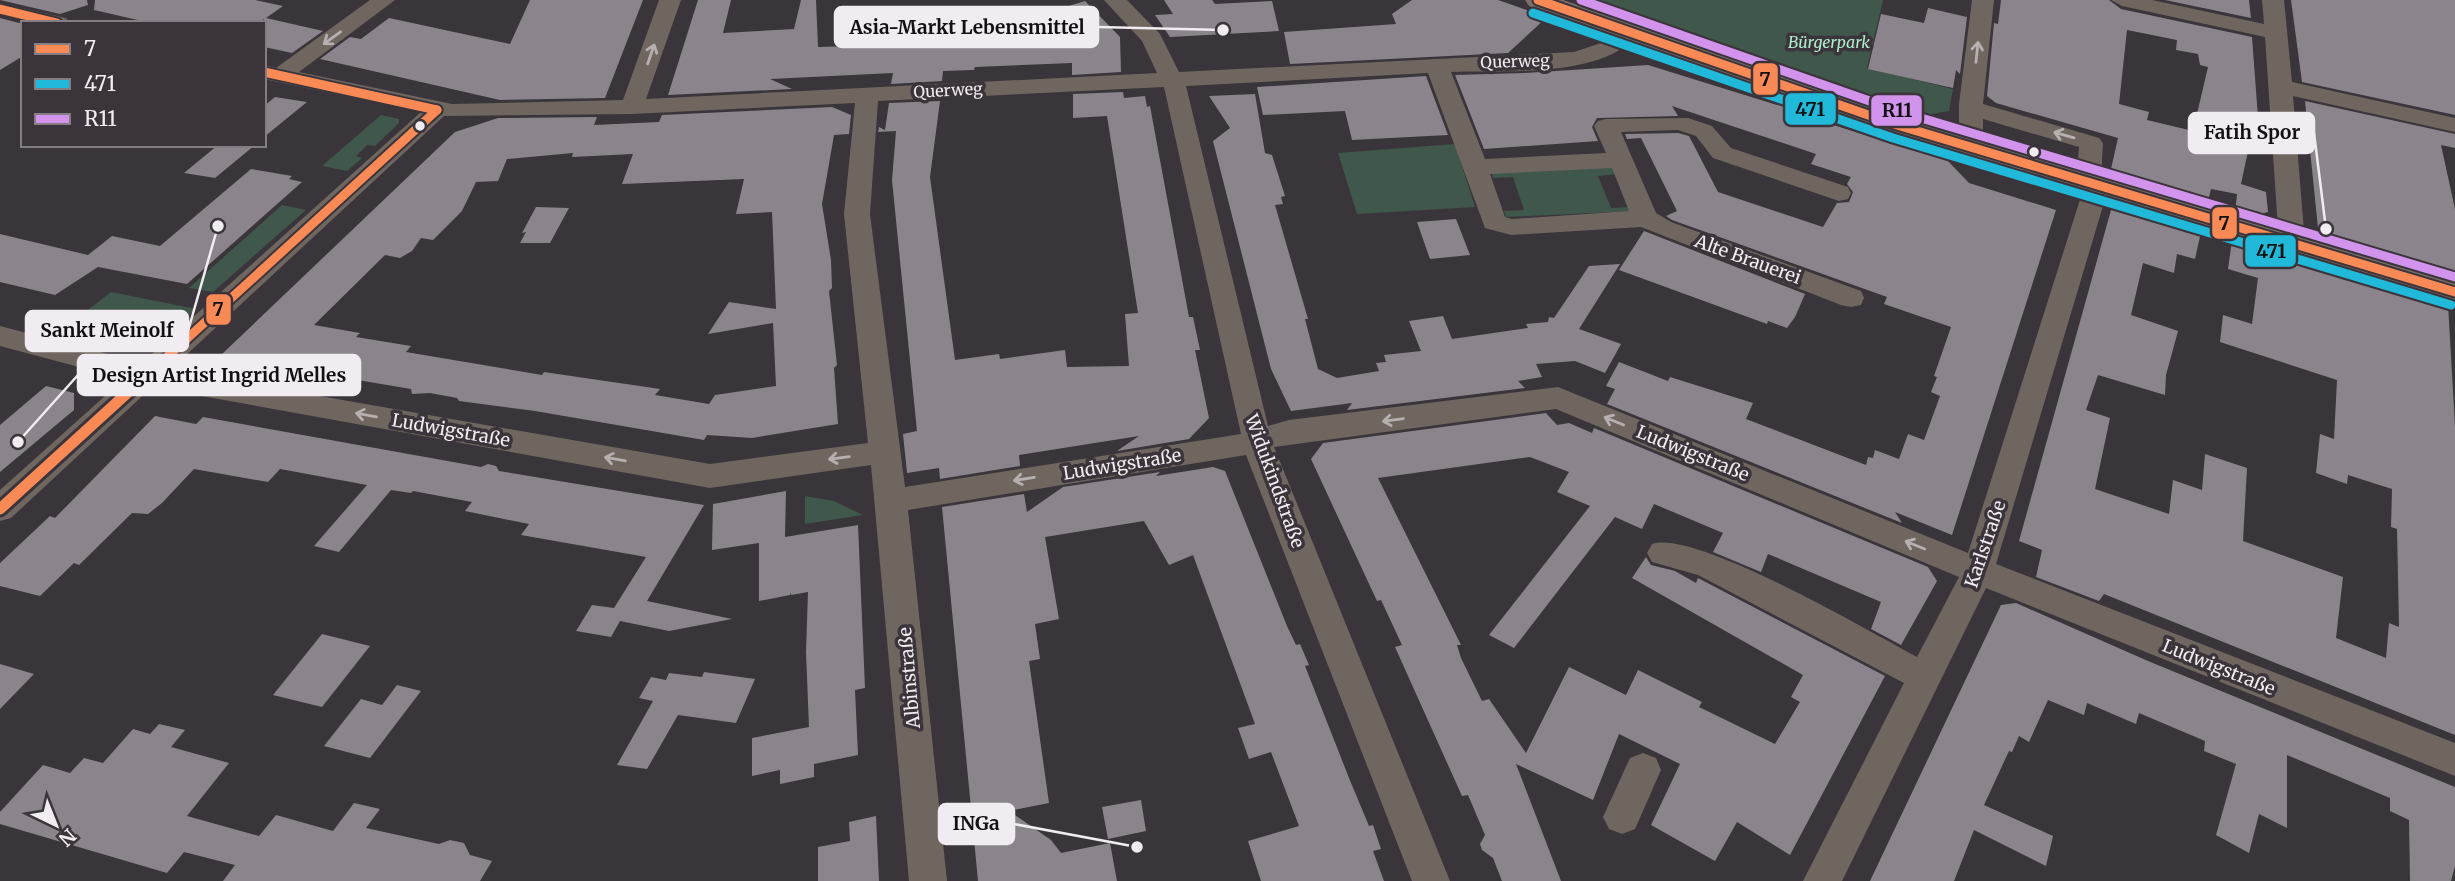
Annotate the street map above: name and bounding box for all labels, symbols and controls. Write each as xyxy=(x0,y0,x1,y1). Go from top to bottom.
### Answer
callout: Asia-Markt Lebensmittel xyxy=(835,7,1098,47)
text: Asia-Markt Lebensmittel xyxy=(848,15,1085,39)
legend xyxy=(21,21,266,147)
one-way arrow xyxy=(323,31,342,45)
park label: Bürgerpark xyxy=(1788,32,1870,52)
text: 7 xyxy=(84,35,96,62)
one-way arrow xyxy=(1971,41,1984,64)
one-way arrow xyxy=(646,43,659,65)
street label: Querweg xyxy=(1480,50,1550,72)
line badge: 7 xyxy=(1752,62,1779,96)
text: 7 xyxy=(1759,67,1771,91)
text: 471 xyxy=(84,70,116,97)
street label: Querweg xyxy=(913,78,983,102)
line badge: 471 xyxy=(1784,92,1837,126)
line badge: R11 xyxy=(1870,94,1923,127)
text: 471 xyxy=(1795,97,1825,121)
text: R11 xyxy=(1882,98,1913,122)
text: R11 xyxy=(84,105,117,132)
callout: Fatih Spor xyxy=(2189,113,2314,153)
unlabelled marker xyxy=(413,119,427,133)
text: Fatih Spor xyxy=(2204,120,2300,144)
one-way arrow xyxy=(2054,128,2076,141)
unlabelled marker xyxy=(2027,145,2041,159)
line badge: 7 xyxy=(2211,206,2238,240)
text: 7 xyxy=(2218,211,2230,235)
street label: Alte Brauerei xyxy=(1691,229,1804,289)
line badge: 471 xyxy=(2244,234,2297,268)
text: 471 xyxy=(2256,239,2286,263)
line badge: 7 xyxy=(205,293,232,326)
text: 7 xyxy=(212,297,224,321)
callout: Sankt Meinolf xyxy=(26,311,188,351)
text: Sankt Meinolf xyxy=(40,318,175,342)
callout: Design Artist Ingrid Melles xyxy=(78,355,360,395)
text: Design Artist Ingrid Melles xyxy=(92,363,346,387)
one-way arrow xyxy=(355,408,378,422)
street label: Ludwigstraße xyxy=(390,408,512,452)
street label: Widukindstraße xyxy=(1240,410,1310,551)
one-way arrow xyxy=(1382,413,1405,426)
one-way arrow xyxy=(1604,413,1626,426)
street label: Ludwigstraße xyxy=(1633,420,1753,486)
street label: Ludwigstraße xyxy=(1061,443,1183,485)
one-way arrow xyxy=(604,452,627,465)
one-way arrow xyxy=(829,452,851,465)
one-way arrow xyxy=(1013,473,1036,486)
street label: Karlstraße xyxy=(1959,497,2011,591)
one-way arrow xyxy=(1905,538,1927,551)
street label: Albinstraße xyxy=(893,626,925,731)
street label: Ludwigstraße xyxy=(2159,634,2279,700)
north arrow xyxy=(21,790,91,860)
callout: INGa xyxy=(939,804,1014,844)
text: INGa xyxy=(952,811,1000,835)
text: N xyxy=(54,824,81,851)

